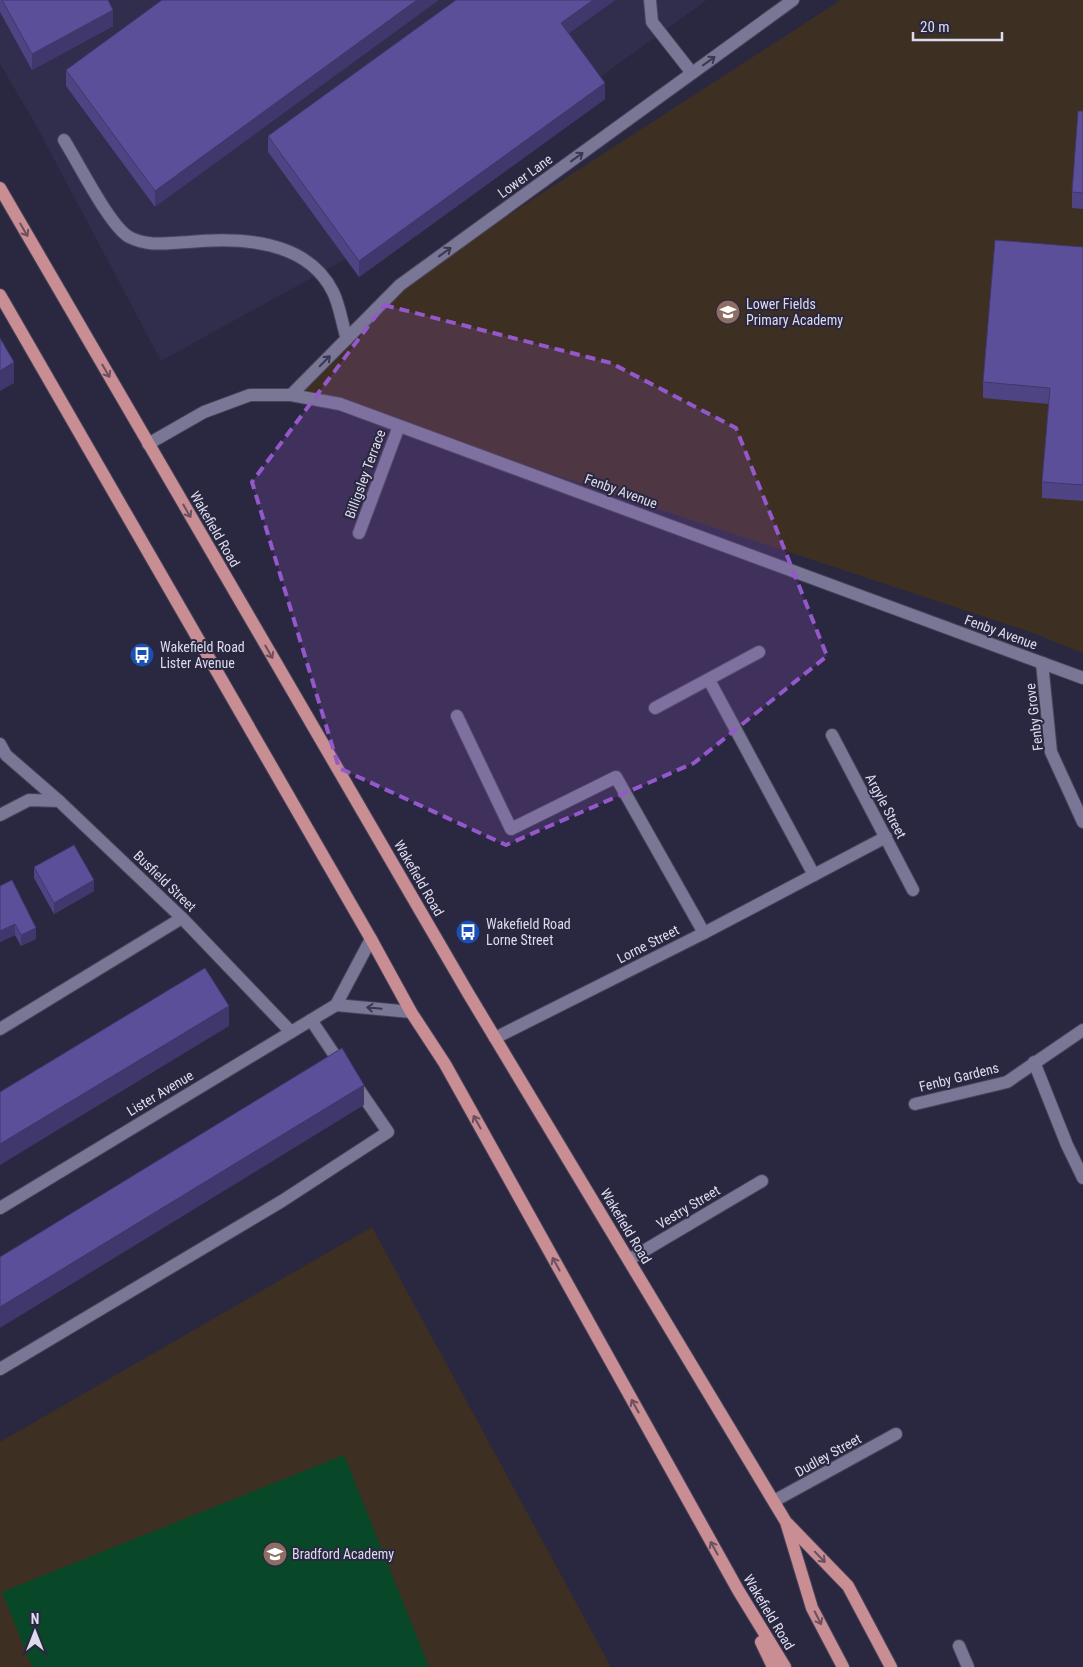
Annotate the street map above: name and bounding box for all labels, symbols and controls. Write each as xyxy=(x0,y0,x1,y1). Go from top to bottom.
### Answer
scale bar xyxy=(913,10,1002,42)
text: 20 m xyxy=(920,18,950,36)
one-way arrow xyxy=(701,56,715,67)
street label: Lower Lane xyxy=(495,151,556,201)
one-way arrow xyxy=(570,152,584,162)
one-way arrow xyxy=(20,223,30,237)
one-way arrow xyxy=(438,247,452,257)
place label: Lower Fields Primary Academy xyxy=(746,296,843,328)
school or university icon: Lower Fields Primary Academy xyxy=(715,299,741,325)
one-way arrow xyxy=(319,355,331,367)
one-way arrow xyxy=(101,363,111,377)
street label: Billigsley Terrace xyxy=(342,427,389,521)
street label: Fenby Avenue xyxy=(582,470,660,512)
street label: Wakefield Road xyxy=(187,488,243,570)
one-way arrow xyxy=(183,504,193,518)
street label: Fenby Avenue xyxy=(962,611,1040,653)
place label: Wakefield Road Lister Avenue xyxy=(160,639,245,671)
bus stop icon: Wakefield Road Lister Avenue xyxy=(129,642,155,668)
one-way arrow xyxy=(264,644,274,659)
street label: Fenby Grove xyxy=(1022,682,1046,752)
street label: Argyle Street xyxy=(862,771,910,841)
street label: Wakefield Road xyxy=(391,837,447,919)
street label: Busfield Street xyxy=(131,847,199,915)
place label: Wakefield Road Lorne Street xyxy=(486,916,571,948)
bus stop icon: Wakefield Road Lorne Street xyxy=(455,919,481,945)
street label: Lorne Street xyxy=(614,922,682,966)
one-way arrow xyxy=(366,1004,382,1013)
street label: Fenby Gardens xyxy=(917,1059,1001,1095)
street label: Lister Avenue xyxy=(124,1067,197,1119)
one-way arrow xyxy=(472,1114,482,1129)
street label: Vestry Street xyxy=(654,1182,722,1232)
street label: Wakefield Road xyxy=(597,1186,655,1266)
one-way arrow xyxy=(551,1256,561,1271)
one-way arrow xyxy=(630,1398,640,1413)
street label: Dudley Street xyxy=(792,1430,864,1480)
one-way arrow xyxy=(709,1540,719,1555)
school or university icon: Bradford Academy xyxy=(262,1541,288,1567)
place label: Bradford Academy xyxy=(292,1546,394,1562)
one-way arrow xyxy=(814,1551,826,1564)
street label: Wakefield Road xyxy=(740,1572,798,1652)
north arrow xyxy=(10,1607,60,1657)
text: N xyxy=(31,1611,39,1627)
one-way arrow xyxy=(813,1611,823,1626)

